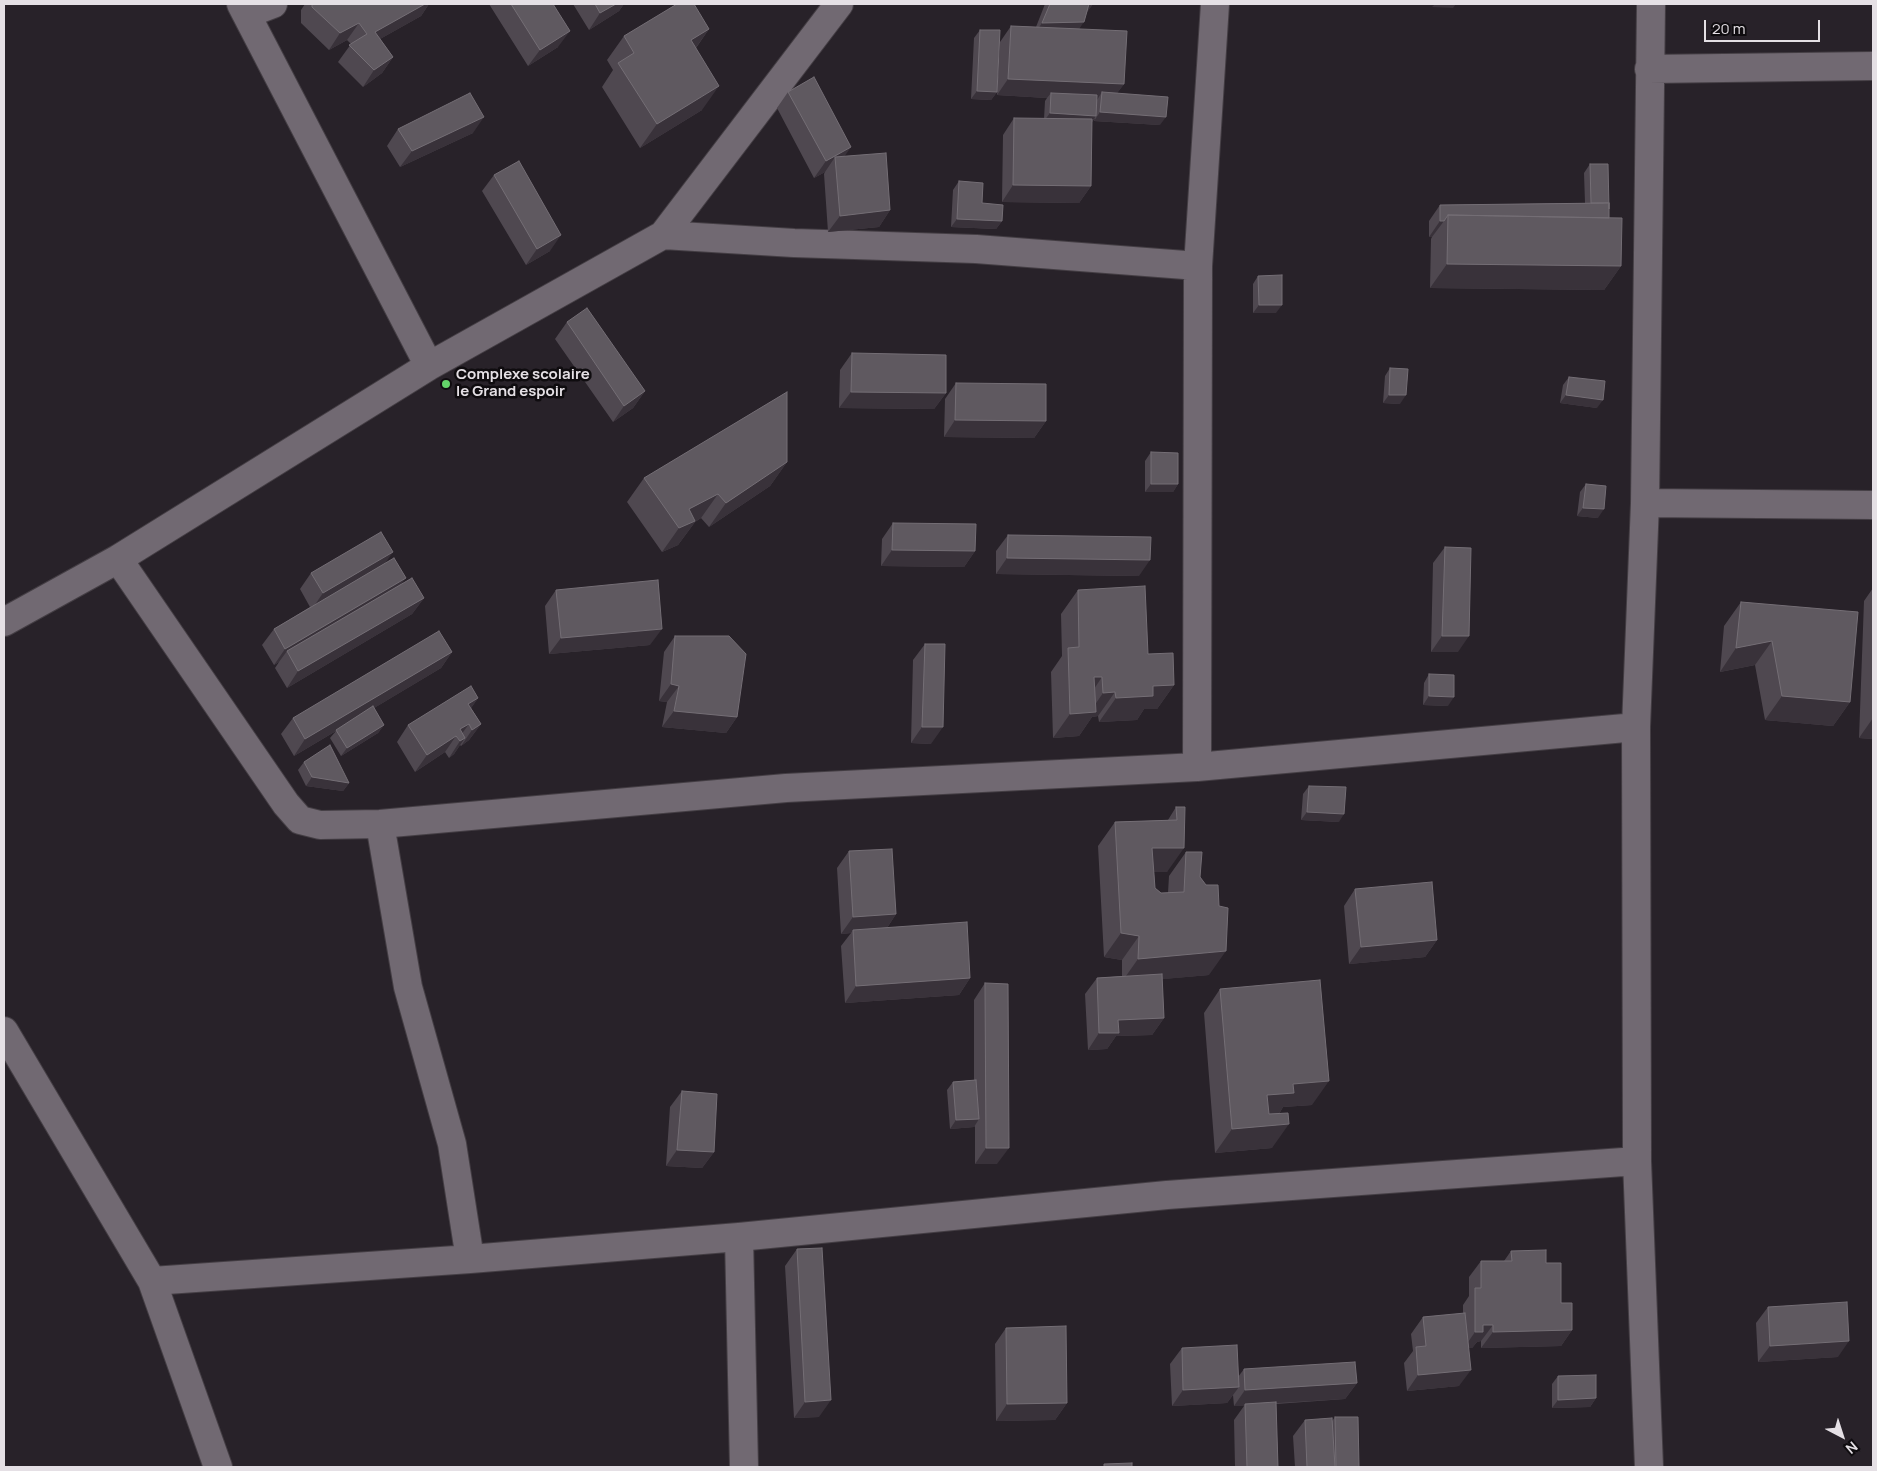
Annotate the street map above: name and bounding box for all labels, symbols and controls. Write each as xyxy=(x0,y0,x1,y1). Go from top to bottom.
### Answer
scale bar xyxy=(1707,10,1823,42)
text: 20 m xyxy=(1712,18,1745,39)
place label: Complexe scolaire le Grand espoir xyxy=(456,366,590,401)
marker: Complexe scolaire le Grand espoir xyxy=(440,378,452,390)
north arrow xyxy=(1817,1411,1867,1461)
text: N xyxy=(1842,1437,1862,1458)

